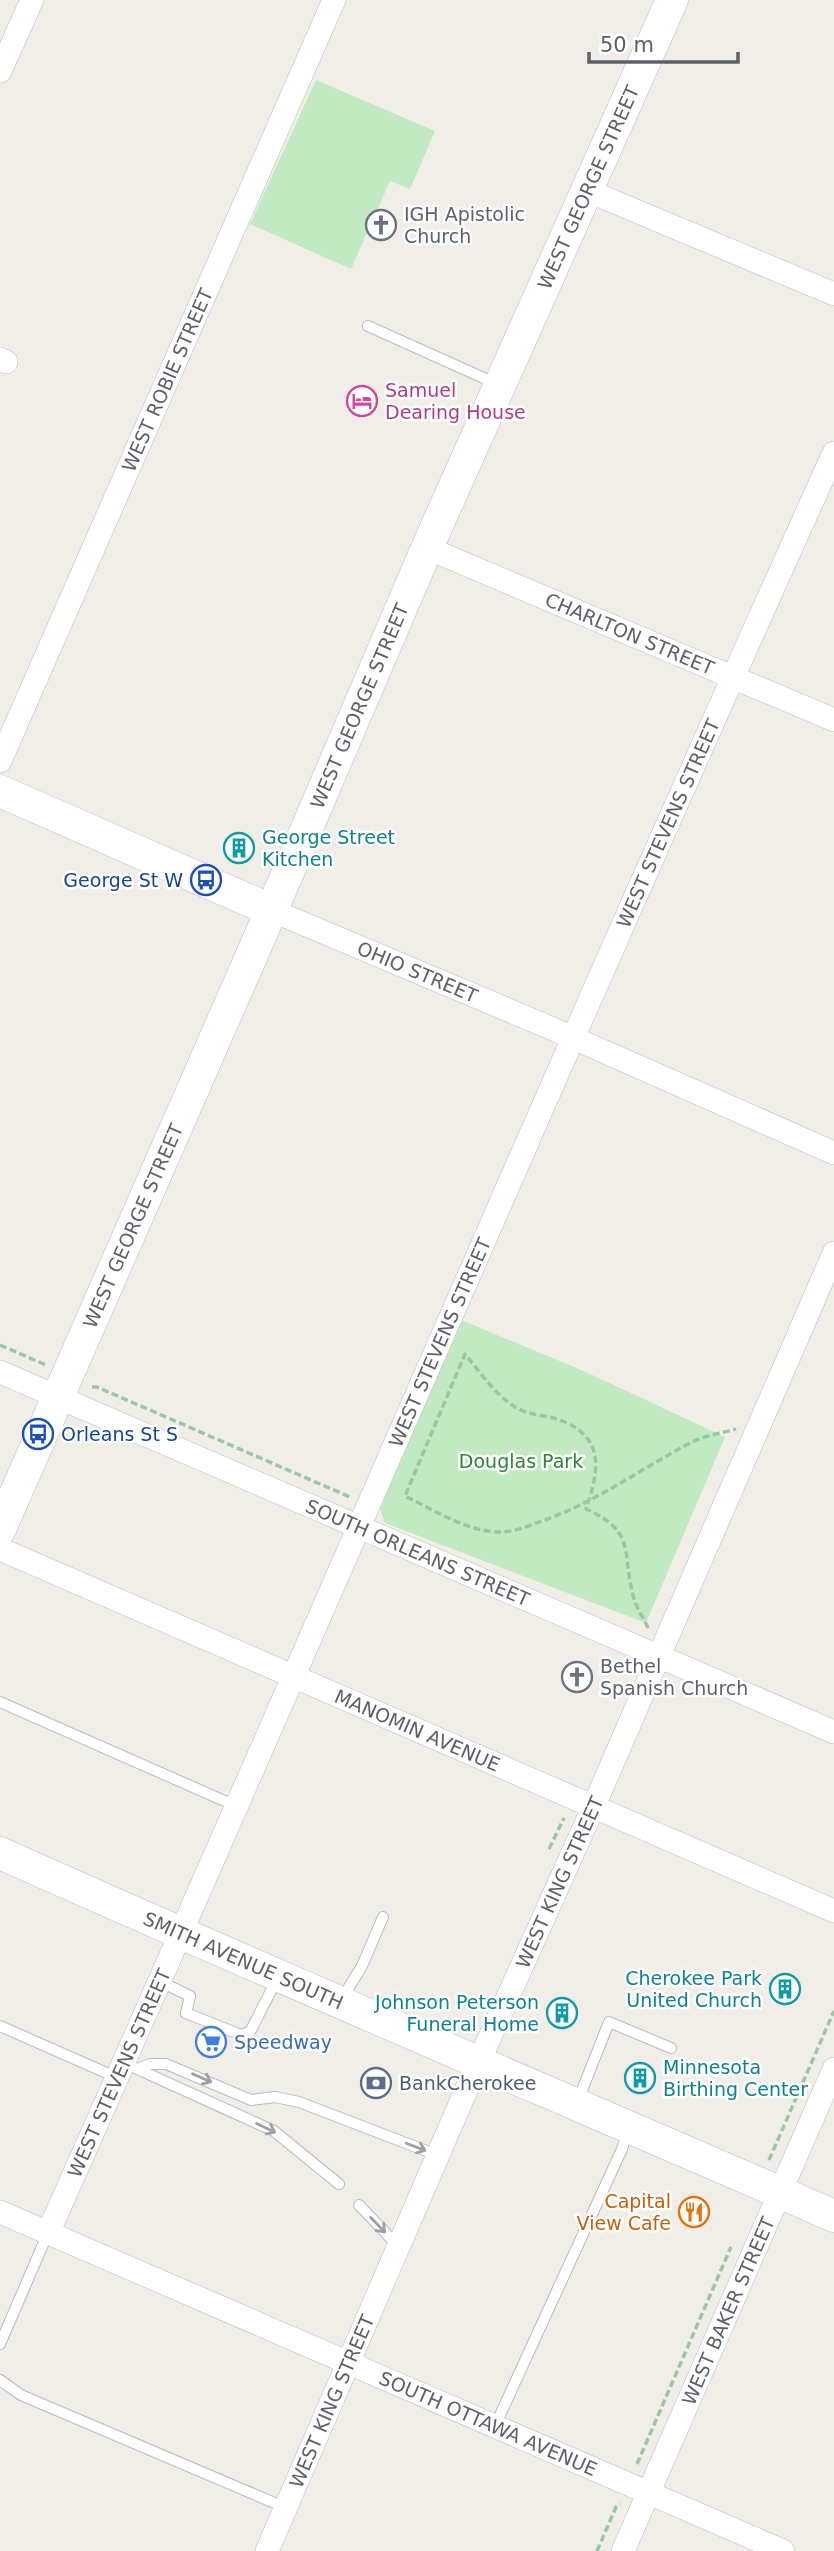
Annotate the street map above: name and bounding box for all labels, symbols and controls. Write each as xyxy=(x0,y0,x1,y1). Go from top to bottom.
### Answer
scale bar xyxy=(589,21,738,65)
text: 50 m xyxy=(600,33,654,57)
street label: WEST GEORGE STREET xyxy=(533,82,644,293)
place label: IGH Apistolic Church xyxy=(404,203,525,247)
church icon: IGH Apistolic Church xyxy=(364,208,398,242)
street label: WEST ROBIE STREET xyxy=(117,285,217,475)
place label: Samuel Dearing House xyxy=(385,379,526,423)
hotel icon: Samuel Dearing House xyxy=(345,384,379,418)
street label: CHARLTON STREET xyxy=(542,588,718,679)
street label: WEST GEORGE STREET xyxy=(306,600,413,812)
street label: WEST STEVENS STREET xyxy=(612,715,724,931)
place label: George Street Kitchen xyxy=(262,826,395,870)
building icon: George Street Kitchen xyxy=(222,831,256,865)
bus stop icon: George St W xyxy=(189,863,223,897)
place label: George St W xyxy=(63,869,183,891)
street label: OHIO STREET xyxy=(354,937,481,1007)
street label: WEST GEORGE STREET xyxy=(79,1120,188,1331)
street label: WEST STEVENS STREET xyxy=(384,1234,495,1450)
bus stop icon: Orleans St S xyxy=(21,1417,55,1451)
place label: Orleans St S xyxy=(61,1423,178,1445)
park label: Douglas Park xyxy=(459,1450,583,1472)
street label: SOUTH ORLEANS STREET xyxy=(303,1494,533,1610)
place label: Bethel Spanish Church xyxy=(600,1655,748,1699)
church icon: Bethel Spanish Church xyxy=(560,1660,594,1694)
street label: MANOMIN AVENUE xyxy=(331,1685,503,1776)
street label: WEST KING STREET xyxy=(511,1793,608,1972)
street label: SMITH AVENUE SOUTH xyxy=(140,1907,347,2014)
street label: WEST STEVENS STREET xyxy=(63,1965,175,2181)
place label: Cherokee Park United Church xyxy=(625,1967,762,2011)
building icon: Cherokee Park United Church xyxy=(768,1972,802,2006)
place label: Johnson Peterson Funeral Home xyxy=(374,1991,539,2035)
building icon: Johnson Peterson Funeral Home xyxy=(545,1996,579,2030)
supermarket icon: Speedway xyxy=(194,2025,228,2059)
place label: Speedway xyxy=(234,2031,332,2053)
place label: Minnesota Birthing Center xyxy=(663,2056,808,2100)
building icon: Minnesota Birthing Center xyxy=(623,2061,657,2095)
bank icon: BankCherokee xyxy=(359,2066,393,2100)
one-way arrow xyxy=(191,2072,212,2085)
place label: BankCherokee xyxy=(399,2072,536,2094)
one-way arrow xyxy=(255,2122,276,2135)
one-way arrow xyxy=(404,2141,426,2154)
place label: Capital View Cafe xyxy=(577,2190,671,2234)
restaurant icon: Capital View Cafe xyxy=(677,2195,711,2229)
street label: WEST BAKER STREET xyxy=(677,2213,779,2408)
one-way arrow xyxy=(370,2217,387,2234)
street label: WEST KING STREET xyxy=(285,2311,379,2491)
street label: SOUTH OTTAWA AVENUE xyxy=(376,2367,600,2480)

